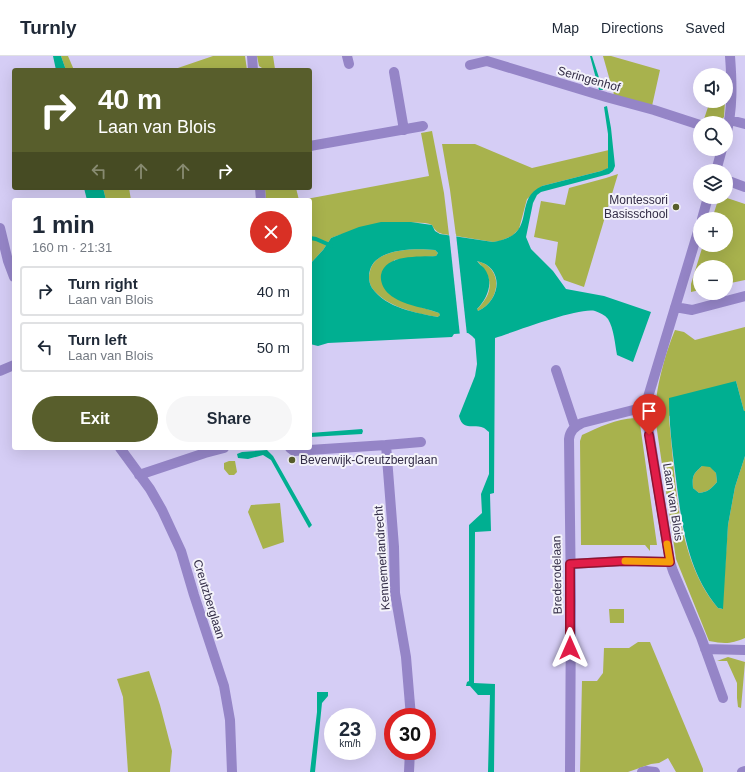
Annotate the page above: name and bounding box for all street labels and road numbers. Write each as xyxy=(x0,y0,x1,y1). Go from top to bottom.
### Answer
street label: Seringenhof xyxy=(556,63,623,95)
street label: Laan van Blois xyxy=(660,462,686,542)
street label: Kennemerlandrecht xyxy=(371,505,393,611)
street label: Brederodelaan xyxy=(549,536,565,614)
street label: Creutzberglaan xyxy=(190,558,228,640)

